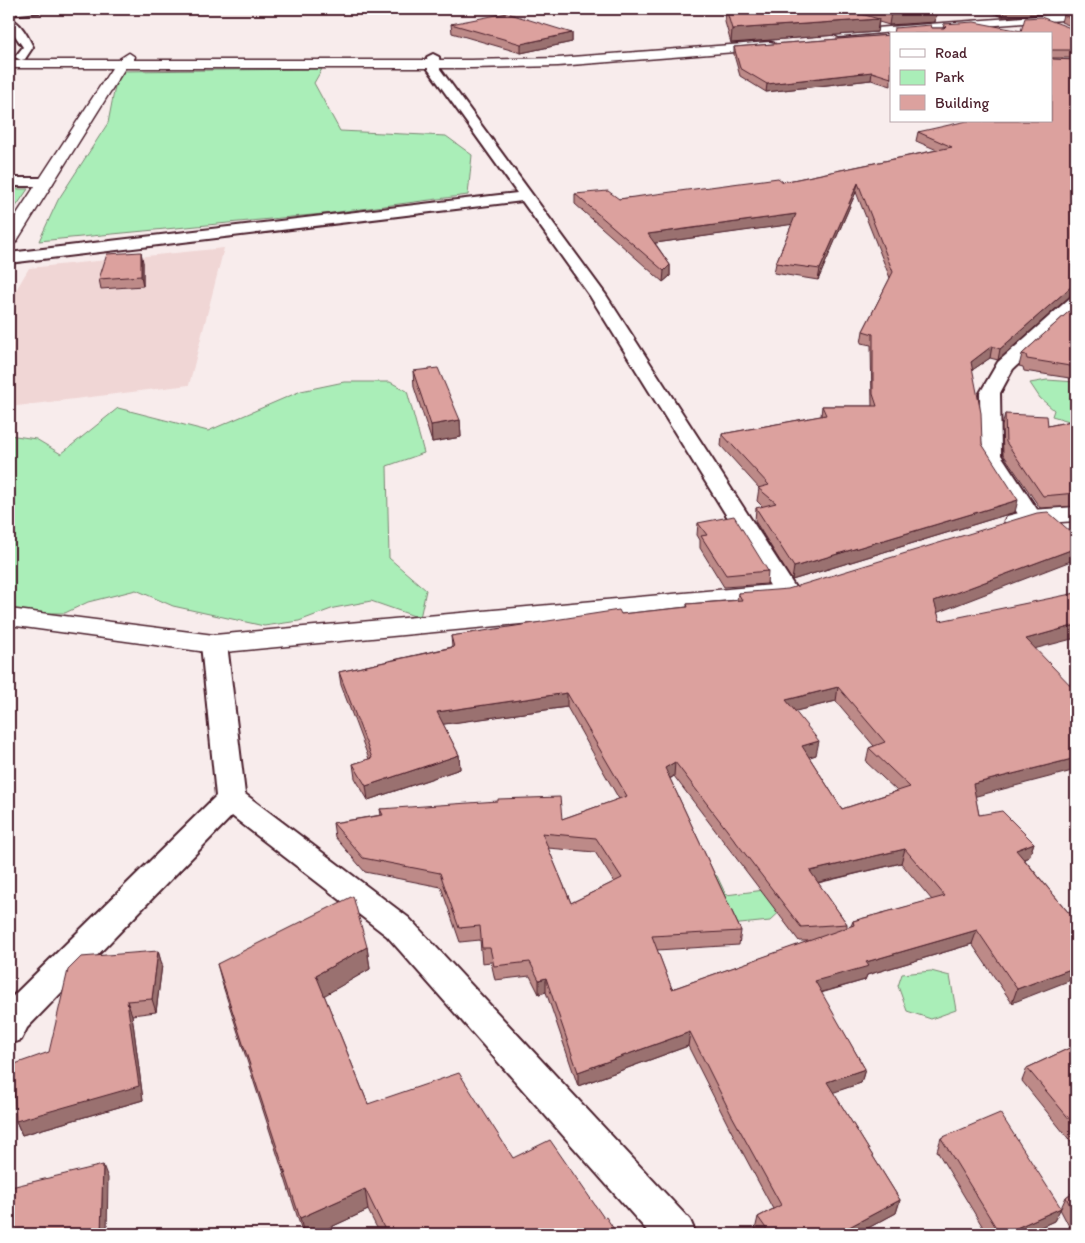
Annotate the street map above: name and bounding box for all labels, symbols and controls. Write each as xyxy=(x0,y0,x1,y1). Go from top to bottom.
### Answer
legend xyxy=(890,32,1052,122)
text: Road xyxy=(935,44,968,62)
text: Park xyxy=(935,68,965,86)
text: Building xyxy=(935,94,989,112)

